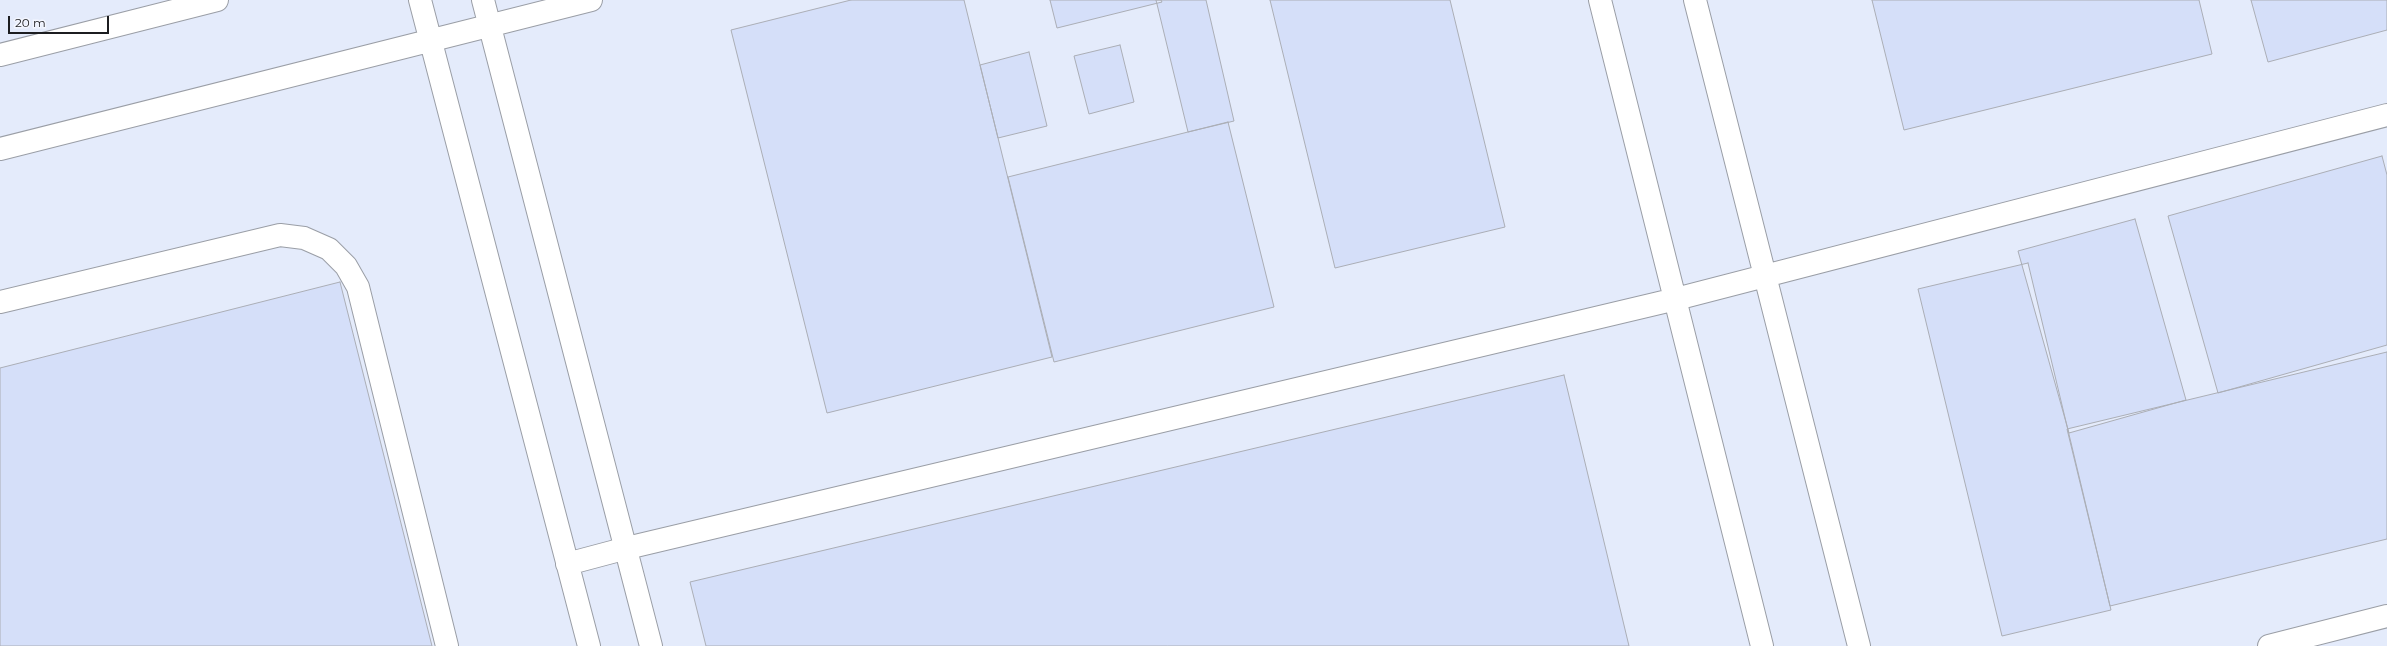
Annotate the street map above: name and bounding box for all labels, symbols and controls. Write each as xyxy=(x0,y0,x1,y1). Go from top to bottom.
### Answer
scale bar xyxy=(10,8,111,34)
text: 20 m xyxy=(15,15,46,30)

